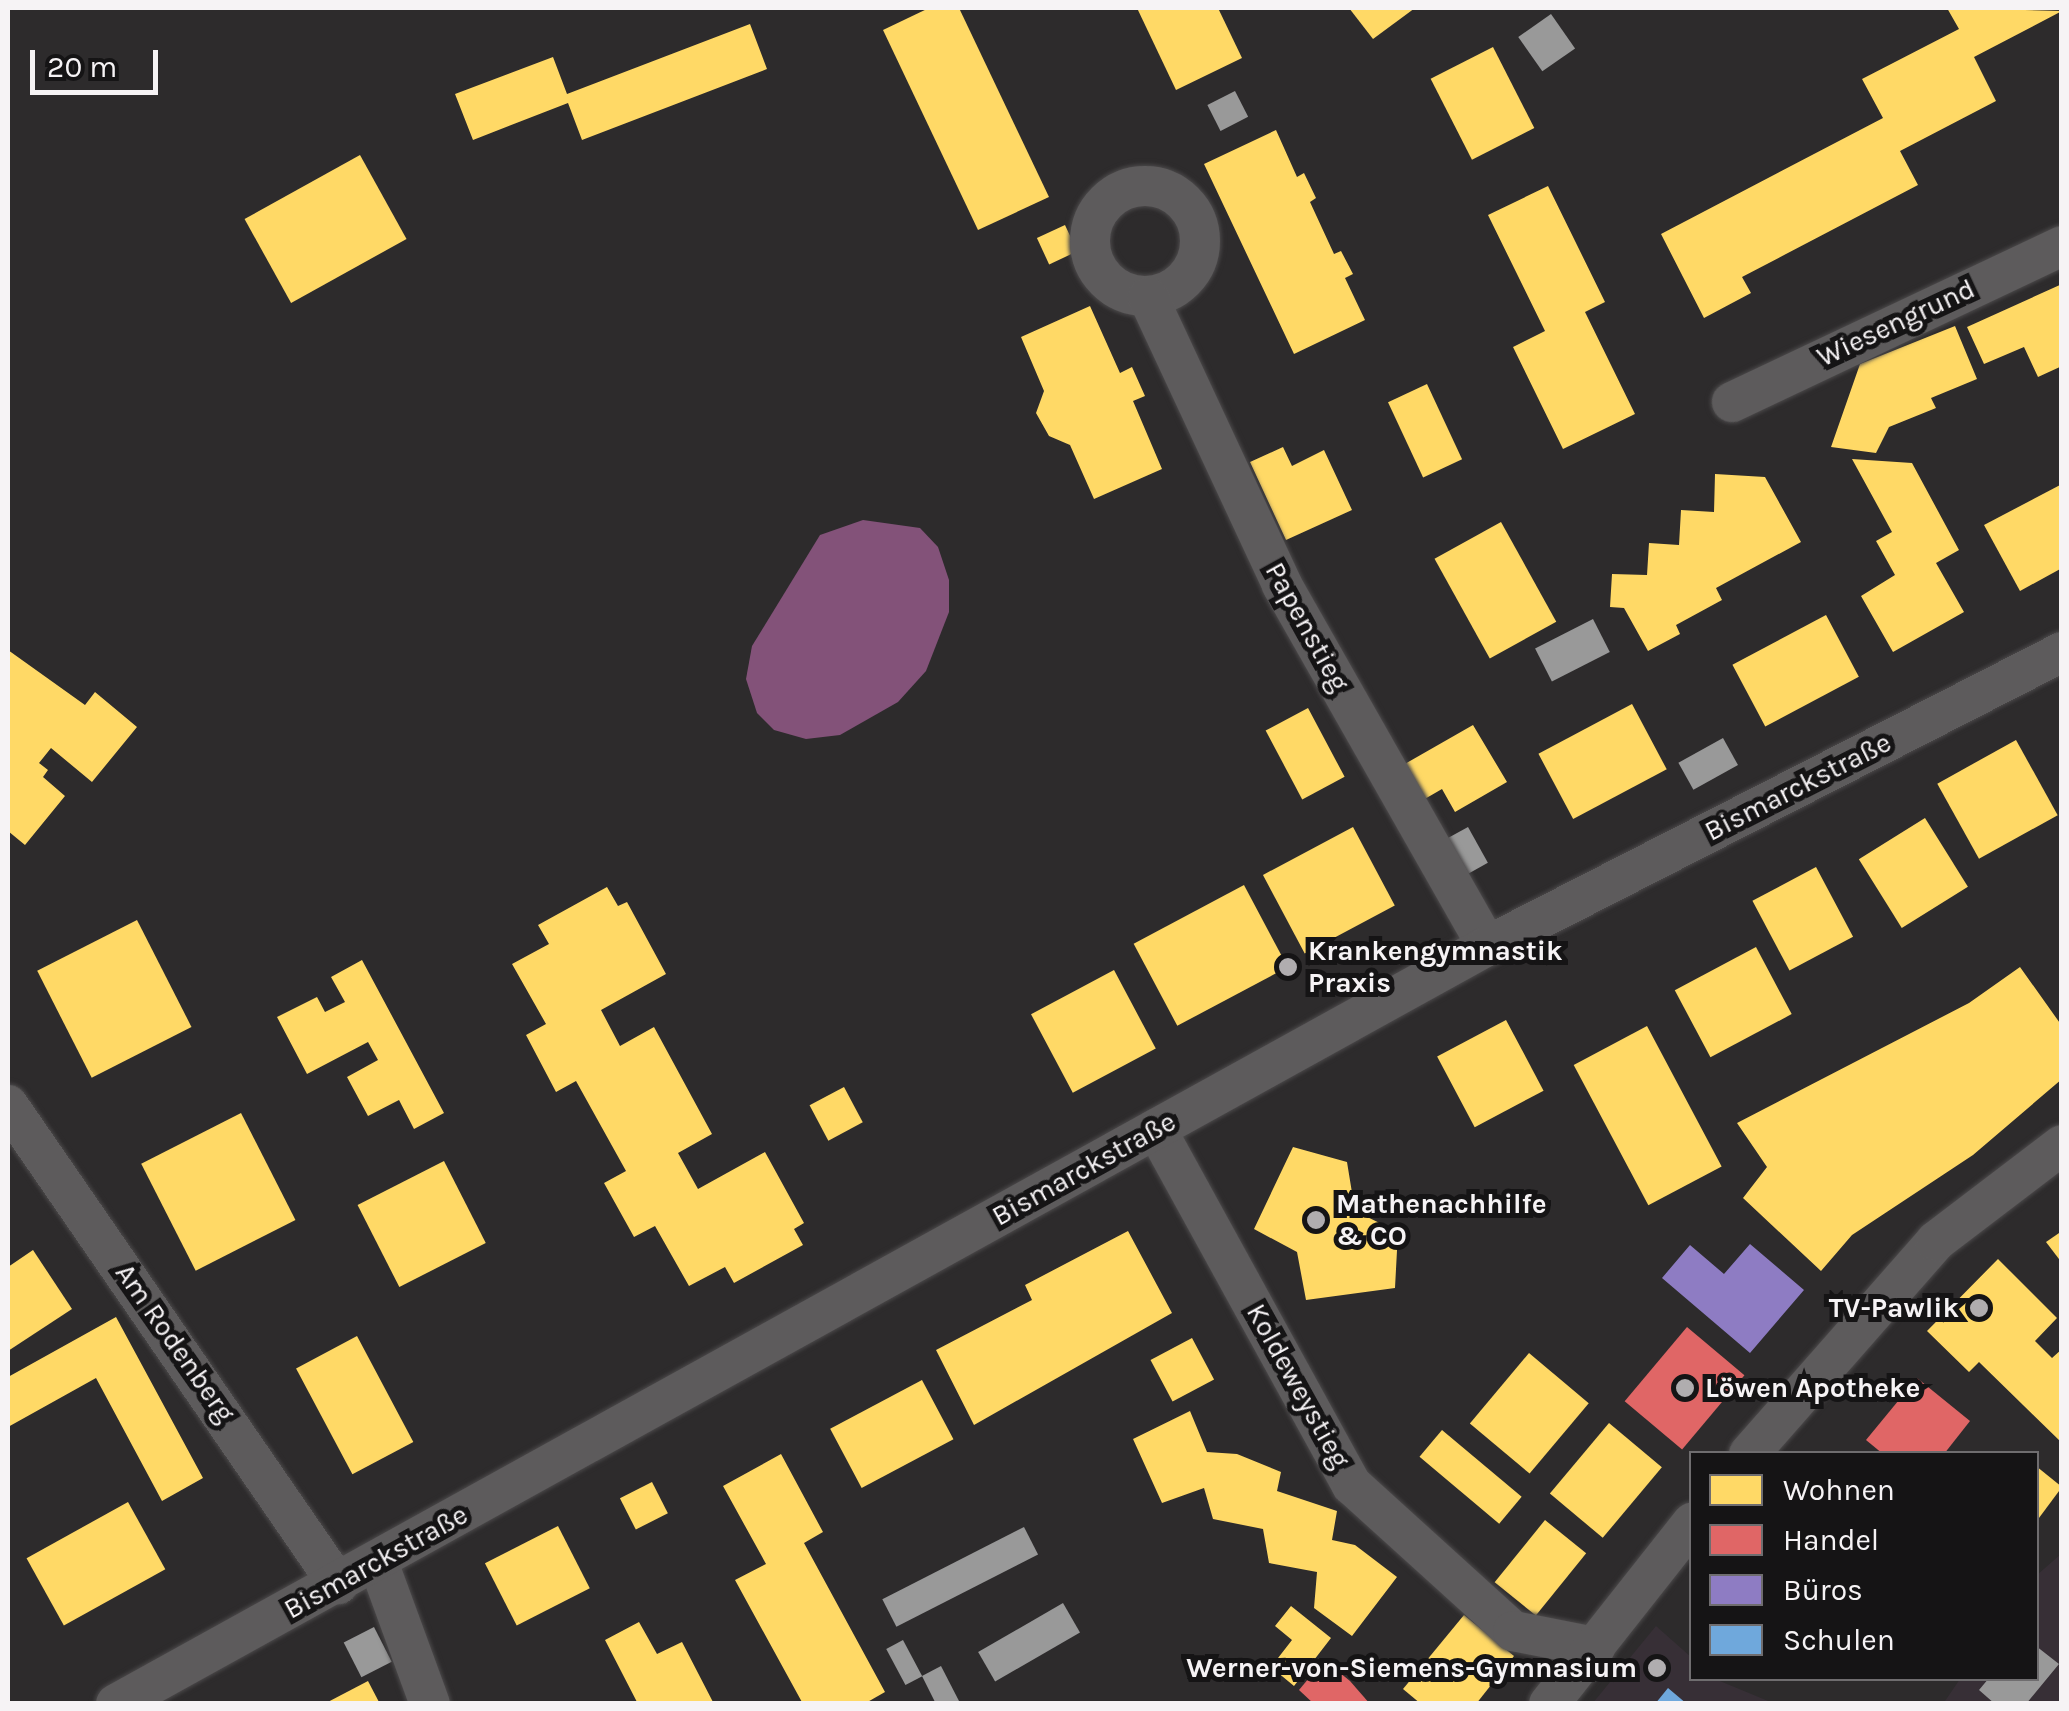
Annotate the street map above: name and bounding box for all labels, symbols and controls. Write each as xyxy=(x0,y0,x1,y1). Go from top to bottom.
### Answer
scale bar xyxy=(35,30,162,92)
text: 20 m xyxy=(47,49,117,85)
street label: Wiesengrund xyxy=(1812,272,1980,374)
street label: Papenstieg xyxy=(1258,557,1356,697)
street label: Bismarckstraße xyxy=(1699,726,1897,848)
place label: Krankengymnastik Praxis xyxy=(1308,934,1563,1000)
marker: Krankengymnastik Praxis xyxy=(1277,956,1299,978)
street label: Bismarckstraße xyxy=(986,1105,1182,1233)
place label: Mathenachhilfe & CO xyxy=(1336,1187,1547,1253)
marker: Mathenachhilfe & CO xyxy=(1305,1209,1327,1231)
street label: Am Rodenberg xyxy=(108,1257,242,1429)
place label: TV-Pawlik xyxy=(1829,1291,1959,1325)
marker: TV-Pawlik xyxy=(1968,1297,1990,1319)
street label: Koldeweystieg xyxy=(1239,1298,1357,1474)
place label: Löwen Apotheke xyxy=(1705,1371,1920,1405)
marker: Löwen Apotheke xyxy=(1674,1377,1696,1399)
legend xyxy=(1689,1451,2039,1681)
text: Wohnen xyxy=(1783,1472,1895,1508)
street label: Bismarckstraße xyxy=(278,1498,474,1626)
text: Handel xyxy=(1783,1522,1879,1558)
text: Büros xyxy=(1783,1572,1863,1608)
text: Schulen xyxy=(1783,1622,1895,1658)
place label: Werner-von-Siemens-Gymnasium xyxy=(1186,1651,1637,1685)
marker: Werner-von-Siemens-Gymnasium xyxy=(1646,1657,1668,1679)

